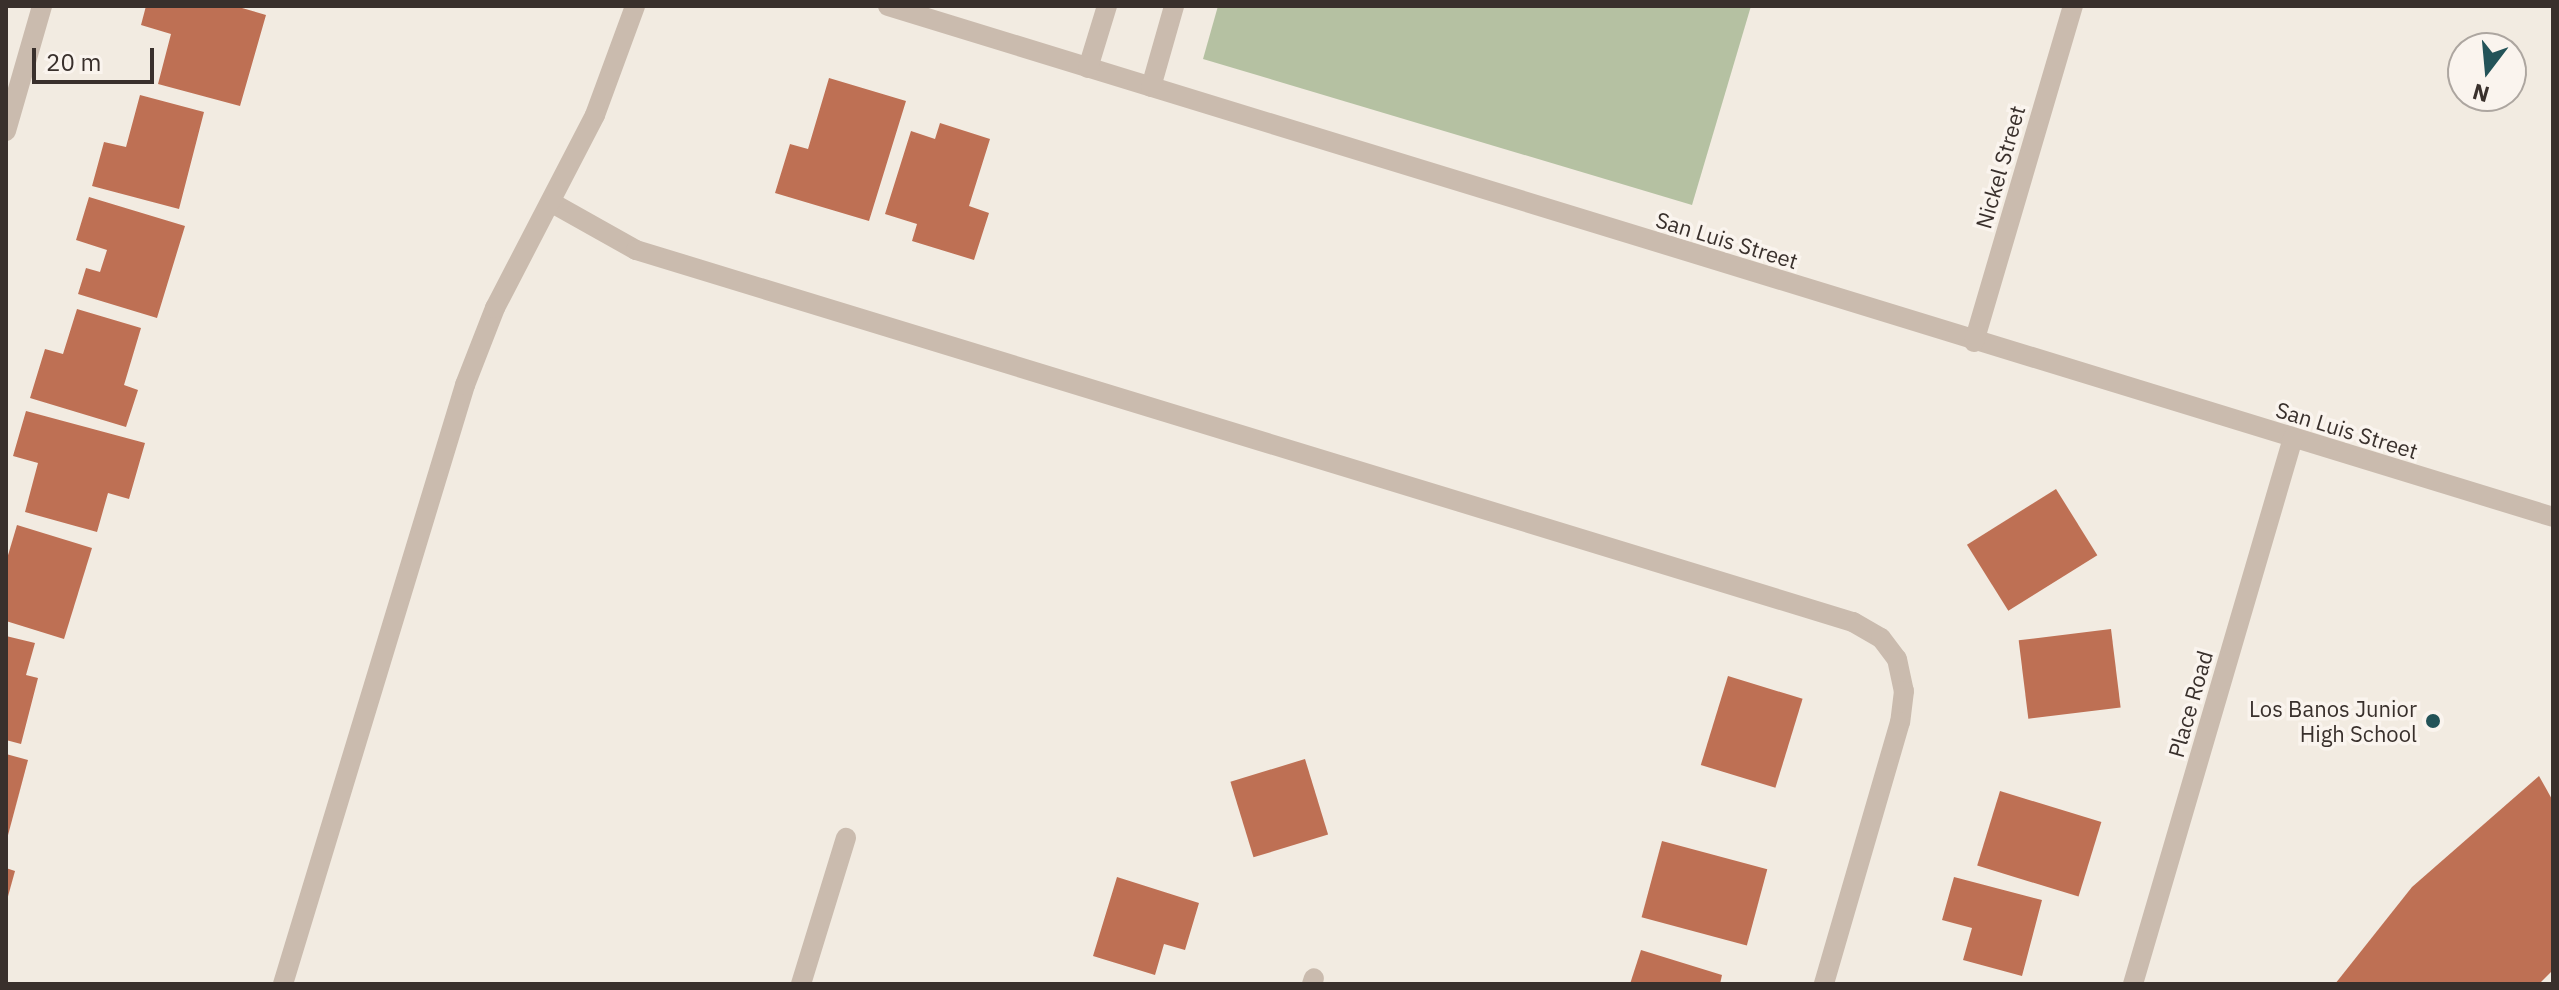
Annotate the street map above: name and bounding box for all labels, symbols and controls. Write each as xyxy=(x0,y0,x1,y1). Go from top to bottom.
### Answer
scale bar xyxy=(36,32,158,82)
north arrow xyxy=(2447,32,2527,112)
text: 20 m xyxy=(46,46,101,78)
text: N xyxy=(2469,77,2492,110)
street label: Nickel Street xyxy=(1970,102,2030,232)
street label: San Luis Street xyxy=(1653,206,1801,274)
street label: San Luis Street xyxy=(2273,396,2421,464)
street label: Place Road xyxy=(2162,648,2218,760)
place label: Los Banos Junior High School xyxy=(2249,695,2417,746)
marker: Los Banos Junior High School xyxy=(2424,712,2442,730)

